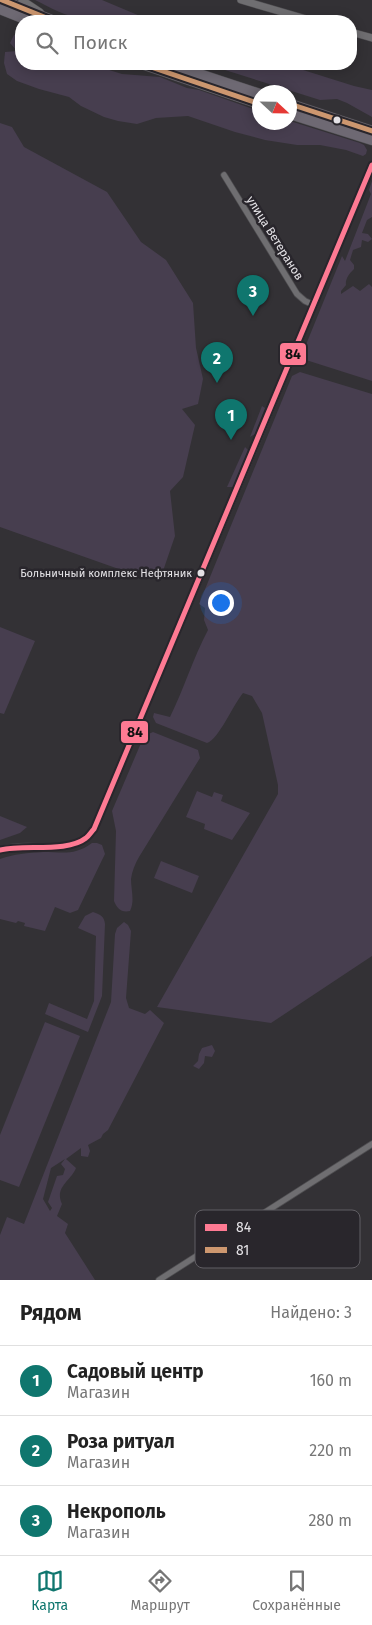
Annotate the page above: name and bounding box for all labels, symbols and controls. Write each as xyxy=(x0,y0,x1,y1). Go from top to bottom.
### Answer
search box xyxy=(15,15,357,70)
icon: search xyxy=(33,29,61,57)
text: Поиск xyxy=(73,31,127,54)
north arrow xyxy=(252,85,297,130)
unlabelled marker xyxy=(332,115,342,125)
street label: улица Ветеранов xyxy=(244,193,307,283)
pin: 3 xyxy=(237,275,269,316)
pin: 2 xyxy=(201,342,233,383)
line badge: 84 xyxy=(279,342,307,366)
text: 84 xyxy=(285,346,301,363)
pin: 1 xyxy=(215,399,247,440)
place label: Больничный комплекс Нефтяник xyxy=(20,567,192,580)
marker: Больничный комплекс Нефтяник xyxy=(196,568,206,578)
your location xyxy=(208,590,234,616)
line badge: 84 xyxy=(120,720,149,744)
text: 84 xyxy=(127,724,143,741)
legend xyxy=(195,1210,360,1268)
text: 84 xyxy=(236,1219,252,1236)
text: 81 xyxy=(236,1242,249,1259)
text: Рядом xyxy=(20,1300,81,1326)
text: Найдено: 3 xyxy=(270,1303,352,1322)
text: Садовый центр xyxy=(67,1360,204,1383)
text: 1 xyxy=(32,1371,40,1390)
text: 160 m xyxy=(310,1371,352,1390)
text: Магазин xyxy=(67,1383,130,1402)
text: Роза ритуал xyxy=(67,1430,175,1453)
text: 2 xyxy=(32,1441,40,1460)
text: 220 m xyxy=(309,1441,352,1460)
text: Магазин xyxy=(67,1453,130,1472)
text: Некрополь xyxy=(67,1500,166,1523)
text: 3 xyxy=(32,1511,40,1530)
text: 280 m xyxy=(308,1511,352,1530)
text: Магазин xyxy=(67,1523,130,1542)
tab: Карта xyxy=(31,1567,68,1614)
tab: Маршрут xyxy=(131,1567,190,1614)
tab: Сохранённые xyxy=(252,1567,341,1614)

